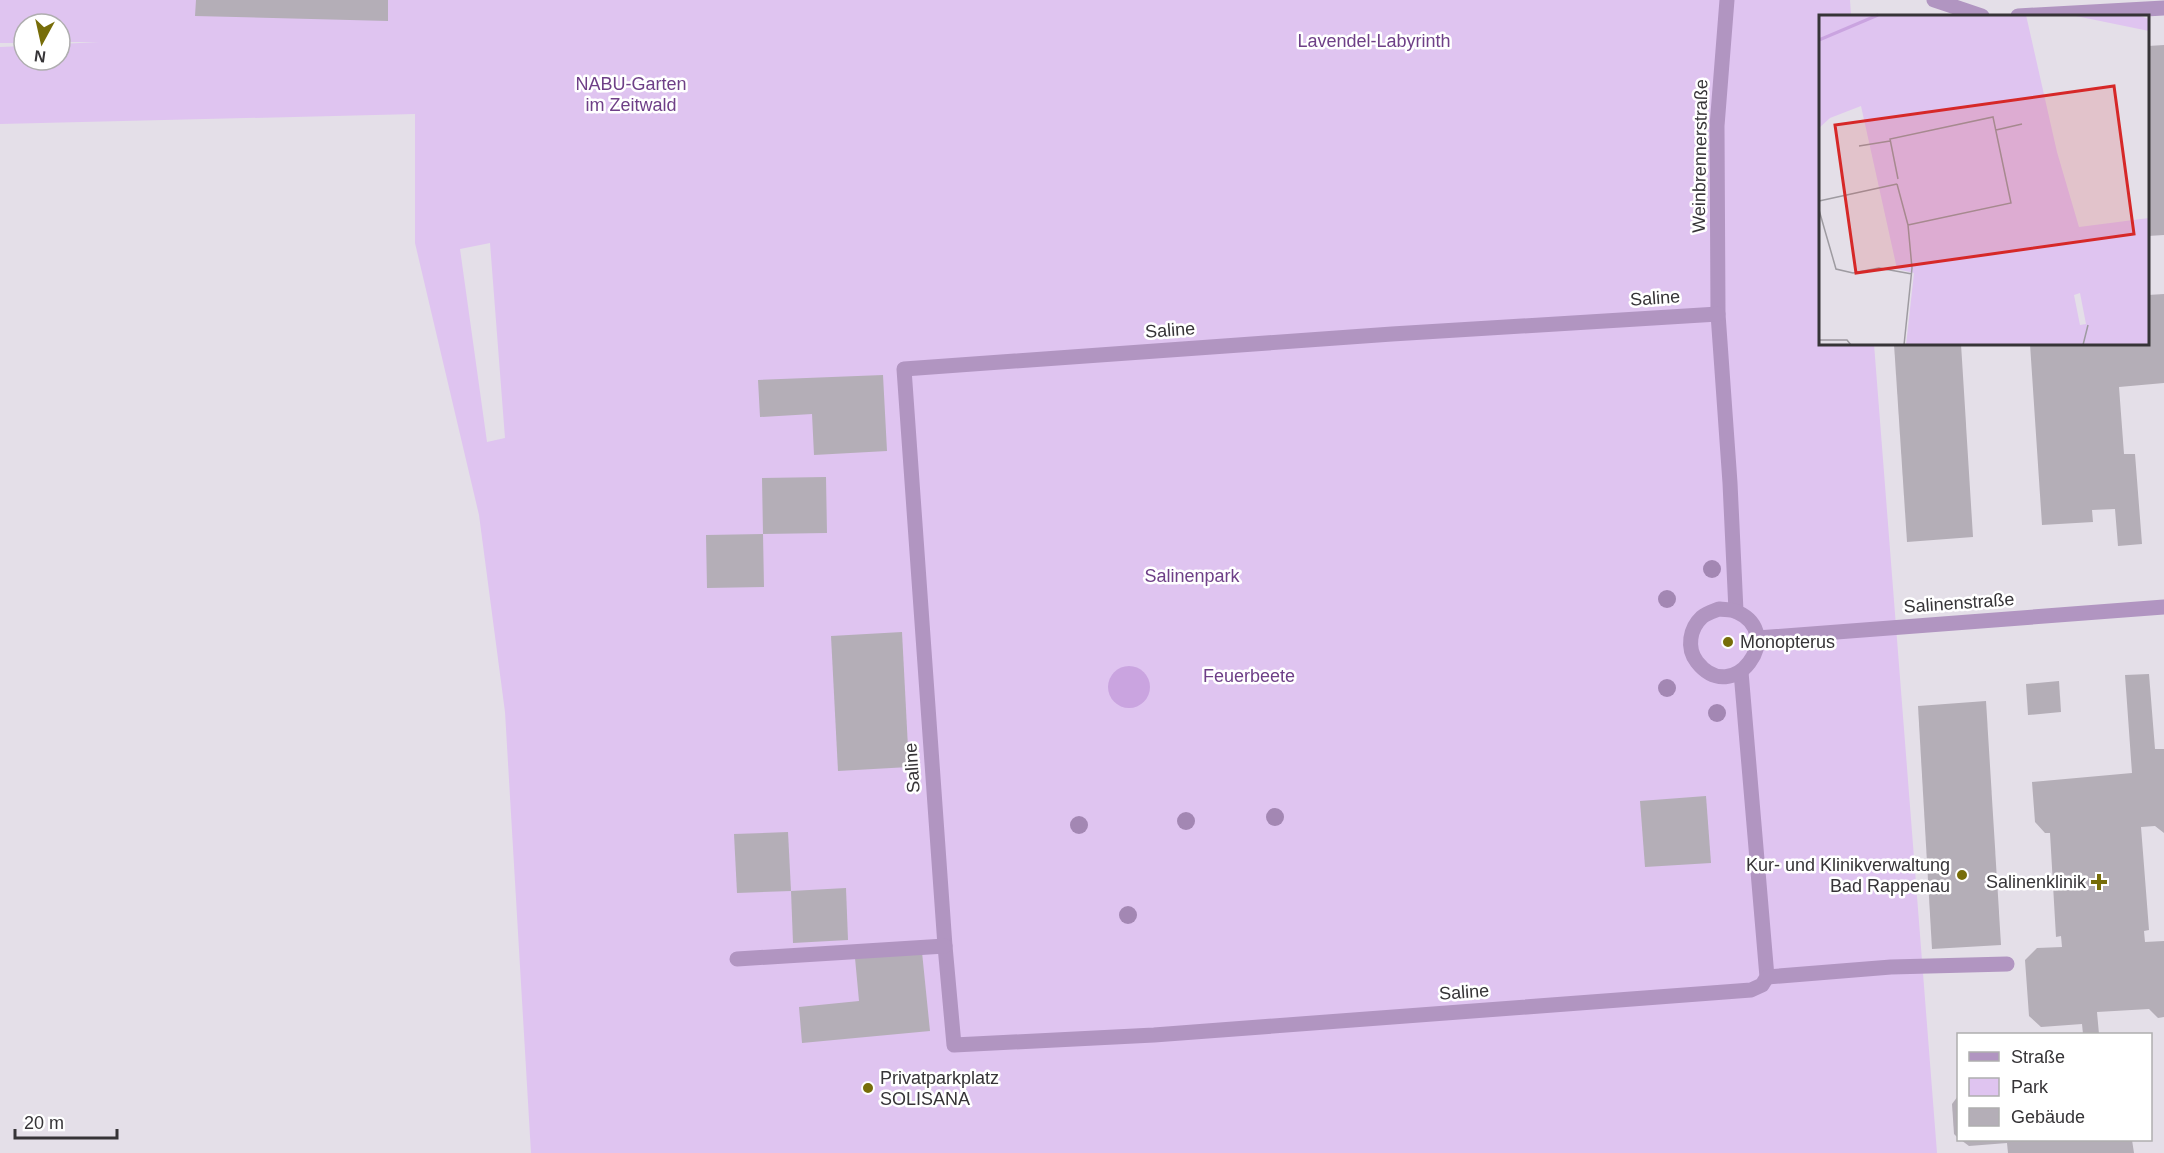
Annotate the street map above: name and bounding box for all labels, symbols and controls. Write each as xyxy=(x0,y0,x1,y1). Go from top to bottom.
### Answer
north arrow xyxy=(12,12,72,72)
inset map xyxy=(1819,15,2149,345)
park label: Lavendel-Labyrinth xyxy=(1297,31,1451,51)
text: N xyxy=(33,47,47,66)
park label: NABU-Garten im Zeitwald xyxy=(575,74,687,115)
street label: Weinbrennerstraße xyxy=(1689,79,1711,233)
street label: Saline xyxy=(1629,286,1681,310)
street label: Saline xyxy=(1144,318,1196,342)
park label: Salinenpark xyxy=(1144,566,1241,586)
street label: Salinenstraße xyxy=(1903,589,2015,617)
place label: Monopterus xyxy=(1740,632,1835,652)
marker: Monopterus xyxy=(1721,635,1735,649)
park label: Feuerbeete xyxy=(1203,666,1295,686)
street label: Saline xyxy=(900,742,924,794)
place label: Kur- und Klinikverwaltung Bad Rappenau xyxy=(1746,855,1950,896)
marker: Kur- und Klinikverwaltung Bad Rappenau xyxy=(1955,868,1969,882)
place label: Salinenklinik xyxy=(1986,872,2087,892)
marker: Salinenklinik xyxy=(2090,873,2108,891)
street label: Saline xyxy=(1438,980,1490,1004)
legend xyxy=(1957,1033,2152,1141)
text: Straße xyxy=(2011,1047,2065,1067)
place label: Privatparkplatz SOLISANA xyxy=(880,1068,999,1109)
text: Park xyxy=(2011,1077,2049,1097)
marker: Privatparkplatz SOLISANA xyxy=(861,1081,875,1095)
scale bar xyxy=(15,1102,117,1140)
text: Gebäude xyxy=(2011,1107,2085,1127)
text: 20 m xyxy=(24,1113,64,1133)

